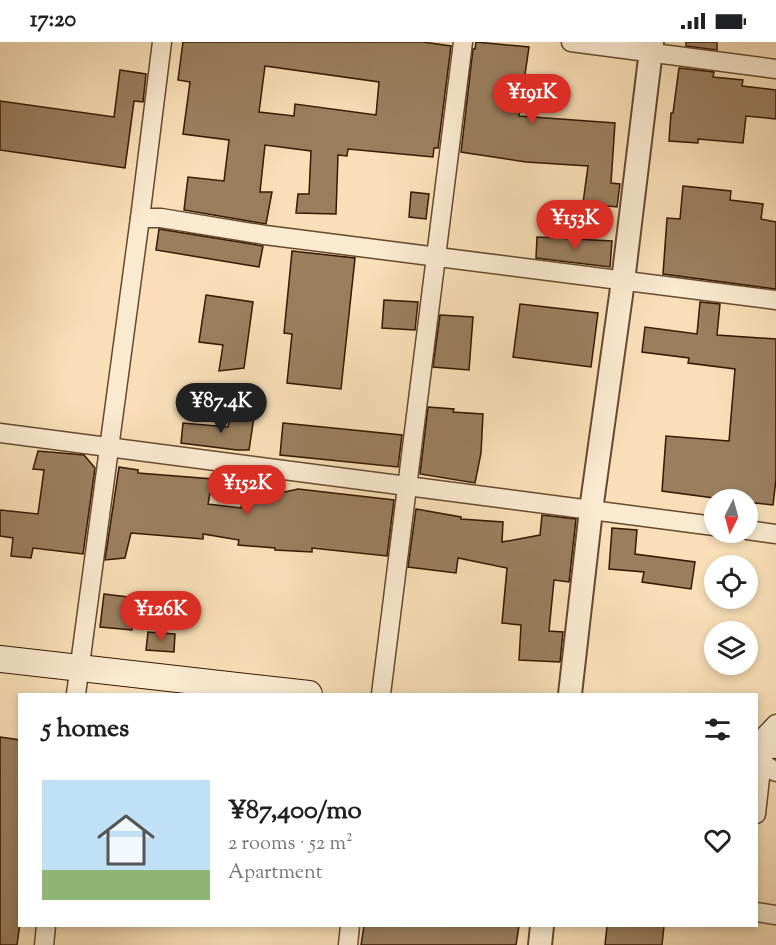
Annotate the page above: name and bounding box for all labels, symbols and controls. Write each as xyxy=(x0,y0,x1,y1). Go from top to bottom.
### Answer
text: 17:20 xyxy=(30,5,76,37)
pin: ¥191K xyxy=(490,74,574,125)
text: ¥191K xyxy=(507,79,557,108)
pin: ¥153K xyxy=(533,200,617,251)
text: ¥153K xyxy=(550,205,600,234)
pin: ¥87.4K xyxy=(172,383,270,434)
text: ¥87.4K xyxy=(190,388,252,417)
pin: ¥152K xyxy=(205,465,289,516)
text: ¥152K xyxy=(222,470,272,499)
north arrow xyxy=(704,489,758,543)
map controls xyxy=(704,489,758,675)
button: locate xyxy=(704,555,758,609)
pin: ¥126K xyxy=(119,591,203,642)
text: ¥126K xyxy=(134,596,188,625)
button: layers xyxy=(704,621,758,675)
text: 5 homes xyxy=(42,711,129,748)
icon: filters xyxy=(701,713,734,746)
text: ¥87,400/mo xyxy=(228,793,362,830)
icon: home xyxy=(90,804,162,876)
icon: heart xyxy=(701,824,734,857)
text: 2 rooms · 52 m² xyxy=(228,830,353,859)
text: Apartment xyxy=(228,859,323,888)

